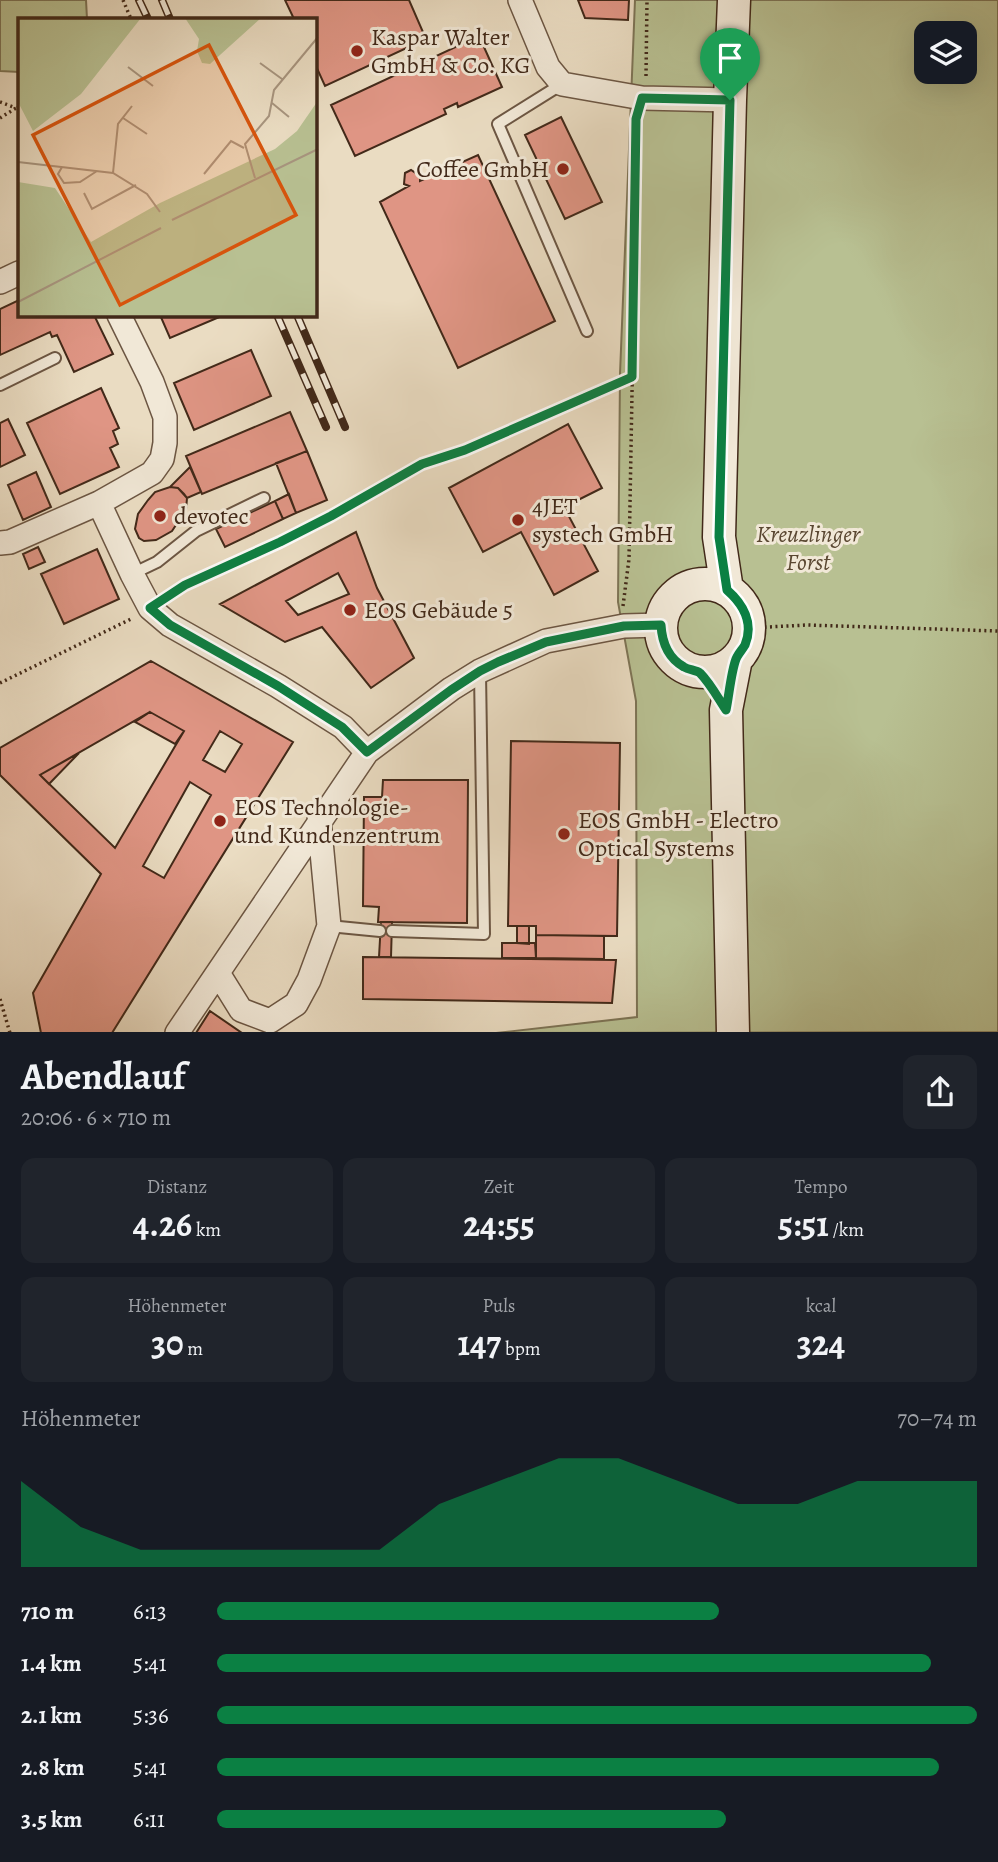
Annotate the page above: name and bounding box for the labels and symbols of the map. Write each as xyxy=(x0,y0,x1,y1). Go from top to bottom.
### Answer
inset map xyxy=(18,18,317,317)
place label: Kaspar Walter GmbH & Co. KG xyxy=(371,21,530,81)
pin xyxy=(700,28,760,100)
marker: Kaspar Walter GmbH & Co. KG xyxy=(349,43,365,59)
place label: Coffee GmbH xyxy=(416,153,549,185)
marker: Coffee GmbH xyxy=(555,161,571,177)
place label: 4JET systech GmbH xyxy=(532,490,674,550)
place label: devotec xyxy=(174,500,249,532)
marker: devotec xyxy=(152,508,168,524)
marker: 4JET systech GmbH xyxy=(510,512,526,528)
park label: Kreuzlinger Forst xyxy=(756,518,861,578)
place label: EOS Gebäude 5 xyxy=(364,594,513,626)
marker: EOS Gebäude 5 xyxy=(342,602,358,618)
place label: EOS Technologie- und Kundenzentrum xyxy=(234,791,440,851)
place label: EOS GmbH - Electro Optical Systems xyxy=(578,804,779,864)
marker: EOS Technologie- und Kundenzentrum xyxy=(212,813,228,829)
marker: EOS GmbH - Electro Optical Systems xyxy=(556,826,572,842)

